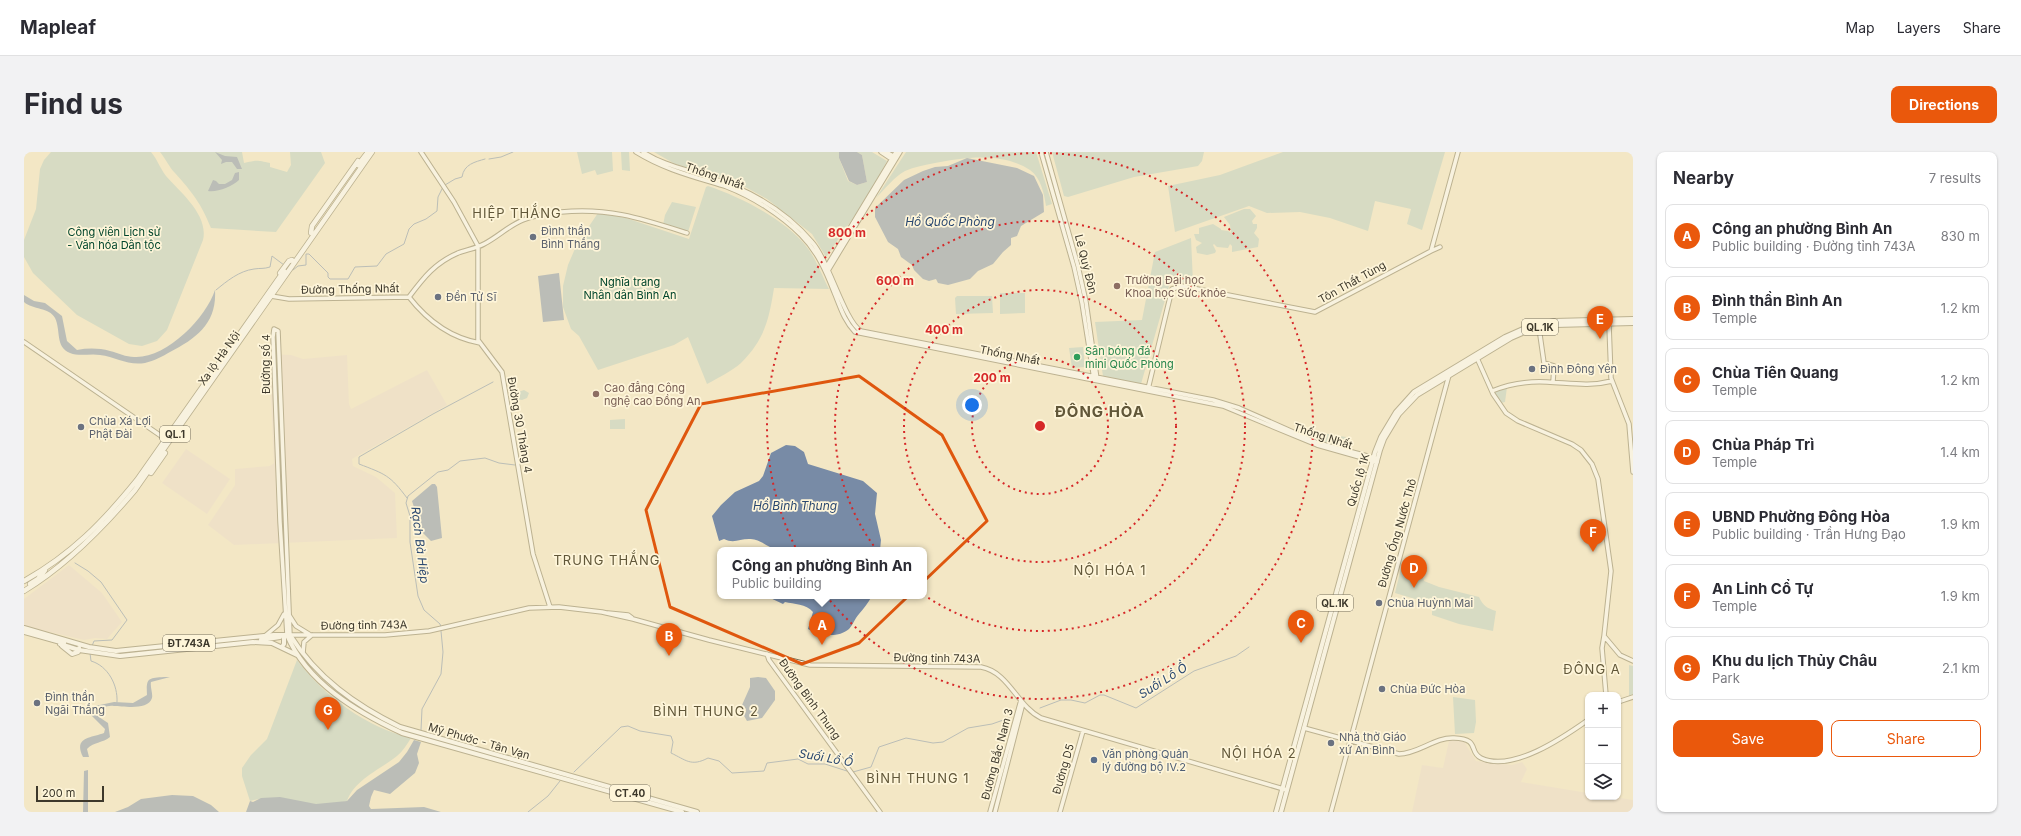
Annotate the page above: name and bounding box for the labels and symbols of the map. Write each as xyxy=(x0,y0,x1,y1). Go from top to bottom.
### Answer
street label: Thống Nhất xyxy=(684,159,747,193)
district label: HIỆP THẮNG xyxy=(472,203,562,221)
water label: Hồ Quốc Phòng xyxy=(905,214,995,229)
place label: Đình thần Bình Thắng xyxy=(541,224,600,251)
park label: Công viên Lịch sử - Văn hóa Dân tộc xyxy=(67,225,161,252)
text: 800 m xyxy=(828,225,866,240)
marker: Đình thần Bình Thắng xyxy=(528,232,538,242)
street label: Lê Quý Đôn xyxy=(1072,233,1100,295)
street label: Tôn Thất Tùng xyxy=(1316,258,1388,306)
text: 600 m xyxy=(876,273,914,288)
place label: Trường Đại học Khoa học Sức khỏe xyxy=(1125,273,1226,300)
park label: Nghĩa trang Nhân dân Bình An xyxy=(583,275,677,302)
street label: Đường Thống Nhất xyxy=(301,281,400,297)
marker: Trường Đại học Khoa học Sức khỏe xyxy=(1112,281,1122,291)
place label: Đền Tử Sĩ xyxy=(446,290,497,304)
marker: Đền Tử Sĩ xyxy=(433,292,443,302)
pin: E xyxy=(1587,306,1613,339)
road number: QL.1K xyxy=(1522,319,1558,335)
text: 400 m xyxy=(925,322,963,337)
street label: Xa lộ Hà Nội xyxy=(195,328,243,388)
street label: Đường số 4 xyxy=(259,334,273,394)
street label: Thống Nhất xyxy=(979,342,1042,368)
place label: Sân bóng đá mini Quốc Phòng xyxy=(1085,344,1174,371)
marker: Sân bóng đá mini Quốc Phòng xyxy=(1072,352,1082,362)
place label: Đình Đông Yên xyxy=(1540,362,1617,376)
marker: Đình Đông Yên xyxy=(1527,364,1537,374)
text: 200 m xyxy=(973,370,1011,385)
street label: Đường 30 Tháng 4 xyxy=(505,376,535,474)
place label: Cao đẳng Công nghệ cao Đồng An xyxy=(604,381,700,408)
marker: Cao đẳng Công nghệ cao Đồng An xyxy=(591,389,601,399)
your location xyxy=(962,395,982,415)
district label: ĐÔNG HÒA xyxy=(1055,402,1145,421)
place label: Chùa Xá Lợi Phật Đài xyxy=(89,414,151,441)
centre of rings xyxy=(1033,419,1047,433)
street label: Thống Nhất xyxy=(1292,420,1355,452)
marker: Chùa Xá Lợi Phật Đài xyxy=(76,422,86,432)
road number: QL.1 xyxy=(160,426,190,442)
street label: Quốc lộ 1K xyxy=(1344,451,1372,508)
street label: Đường Ống Nước Thô xyxy=(1374,476,1419,589)
water label: Hồ Bình Thung xyxy=(753,498,837,513)
water label: Rạch Bà Hiệp xyxy=(408,506,433,584)
pin: F xyxy=(1580,519,1606,552)
district label: TRUNG THẮNG xyxy=(553,550,661,568)
pin: D xyxy=(1401,555,1427,588)
district label: NỘI HÓA 1 xyxy=(1074,562,1146,578)
road number: QL.1K xyxy=(1317,595,1353,611)
place label: Chùa Huỳnh Mai xyxy=(1387,596,1473,610)
marker: Chùa Huỳnh Mai xyxy=(1374,598,1384,608)
pin: C xyxy=(1288,610,1314,643)
pin: A xyxy=(809,612,835,645)
street label: Đường tỉnh 743A xyxy=(321,617,408,633)
pin: B xyxy=(656,623,682,656)
road number: ĐT.743A xyxy=(163,635,215,651)
street label: Đường tỉnh 743A xyxy=(894,650,981,666)
street label: Đường Bình Thung xyxy=(776,656,844,742)
water label: Suối Lồ Ồ xyxy=(1134,658,1190,701)
district label: ĐÔNG A xyxy=(1563,661,1621,677)
place label: Chùa Đức Hòa xyxy=(1390,682,1466,696)
marker: Chùa Đức Hòa xyxy=(1377,684,1387,694)
place label: Đình thần Ngãi Thắng xyxy=(45,690,105,717)
pin: G xyxy=(315,697,341,730)
marker: Đình thần Ngãi Thắng xyxy=(32,698,42,708)
district label: BÌNH THUNG 2 xyxy=(653,703,759,719)
street label: Đường Bắc Nam 3 xyxy=(978,707,1016,801)
street label: Mỹ Phước - Tân Vạn xyxy=(427,720,531,762)
place label: Nhà thờ Giáo xứ An Bình xyxy=(1339,730,1407,757)
marker: Nhà thờ Giáo xứ An Bình xyxy=(1326,738,1336,748)
street label: Đường D5 xyxy=(1049,742,1077,796)
water label: Suối Lồ Ồ xyxy=(798,743,855,770)
district label: NỘI HÓA 2 xyxy=(1221,745,1297,761)
place label: Văn phòng Quản lý đường bộ IV.2 xyxy=(1102,747,1189,774)
marker: Văn phòng Quản lý đường bộ IV.2 xyxy=(1089,755,1099,765)
district label: BÌNH THUNG 1 xyxy=(866,770,970,786)
scale bar xyxy=(36,784,104,803)
road number: CT.40 xyxy=(610,785,650,801)

